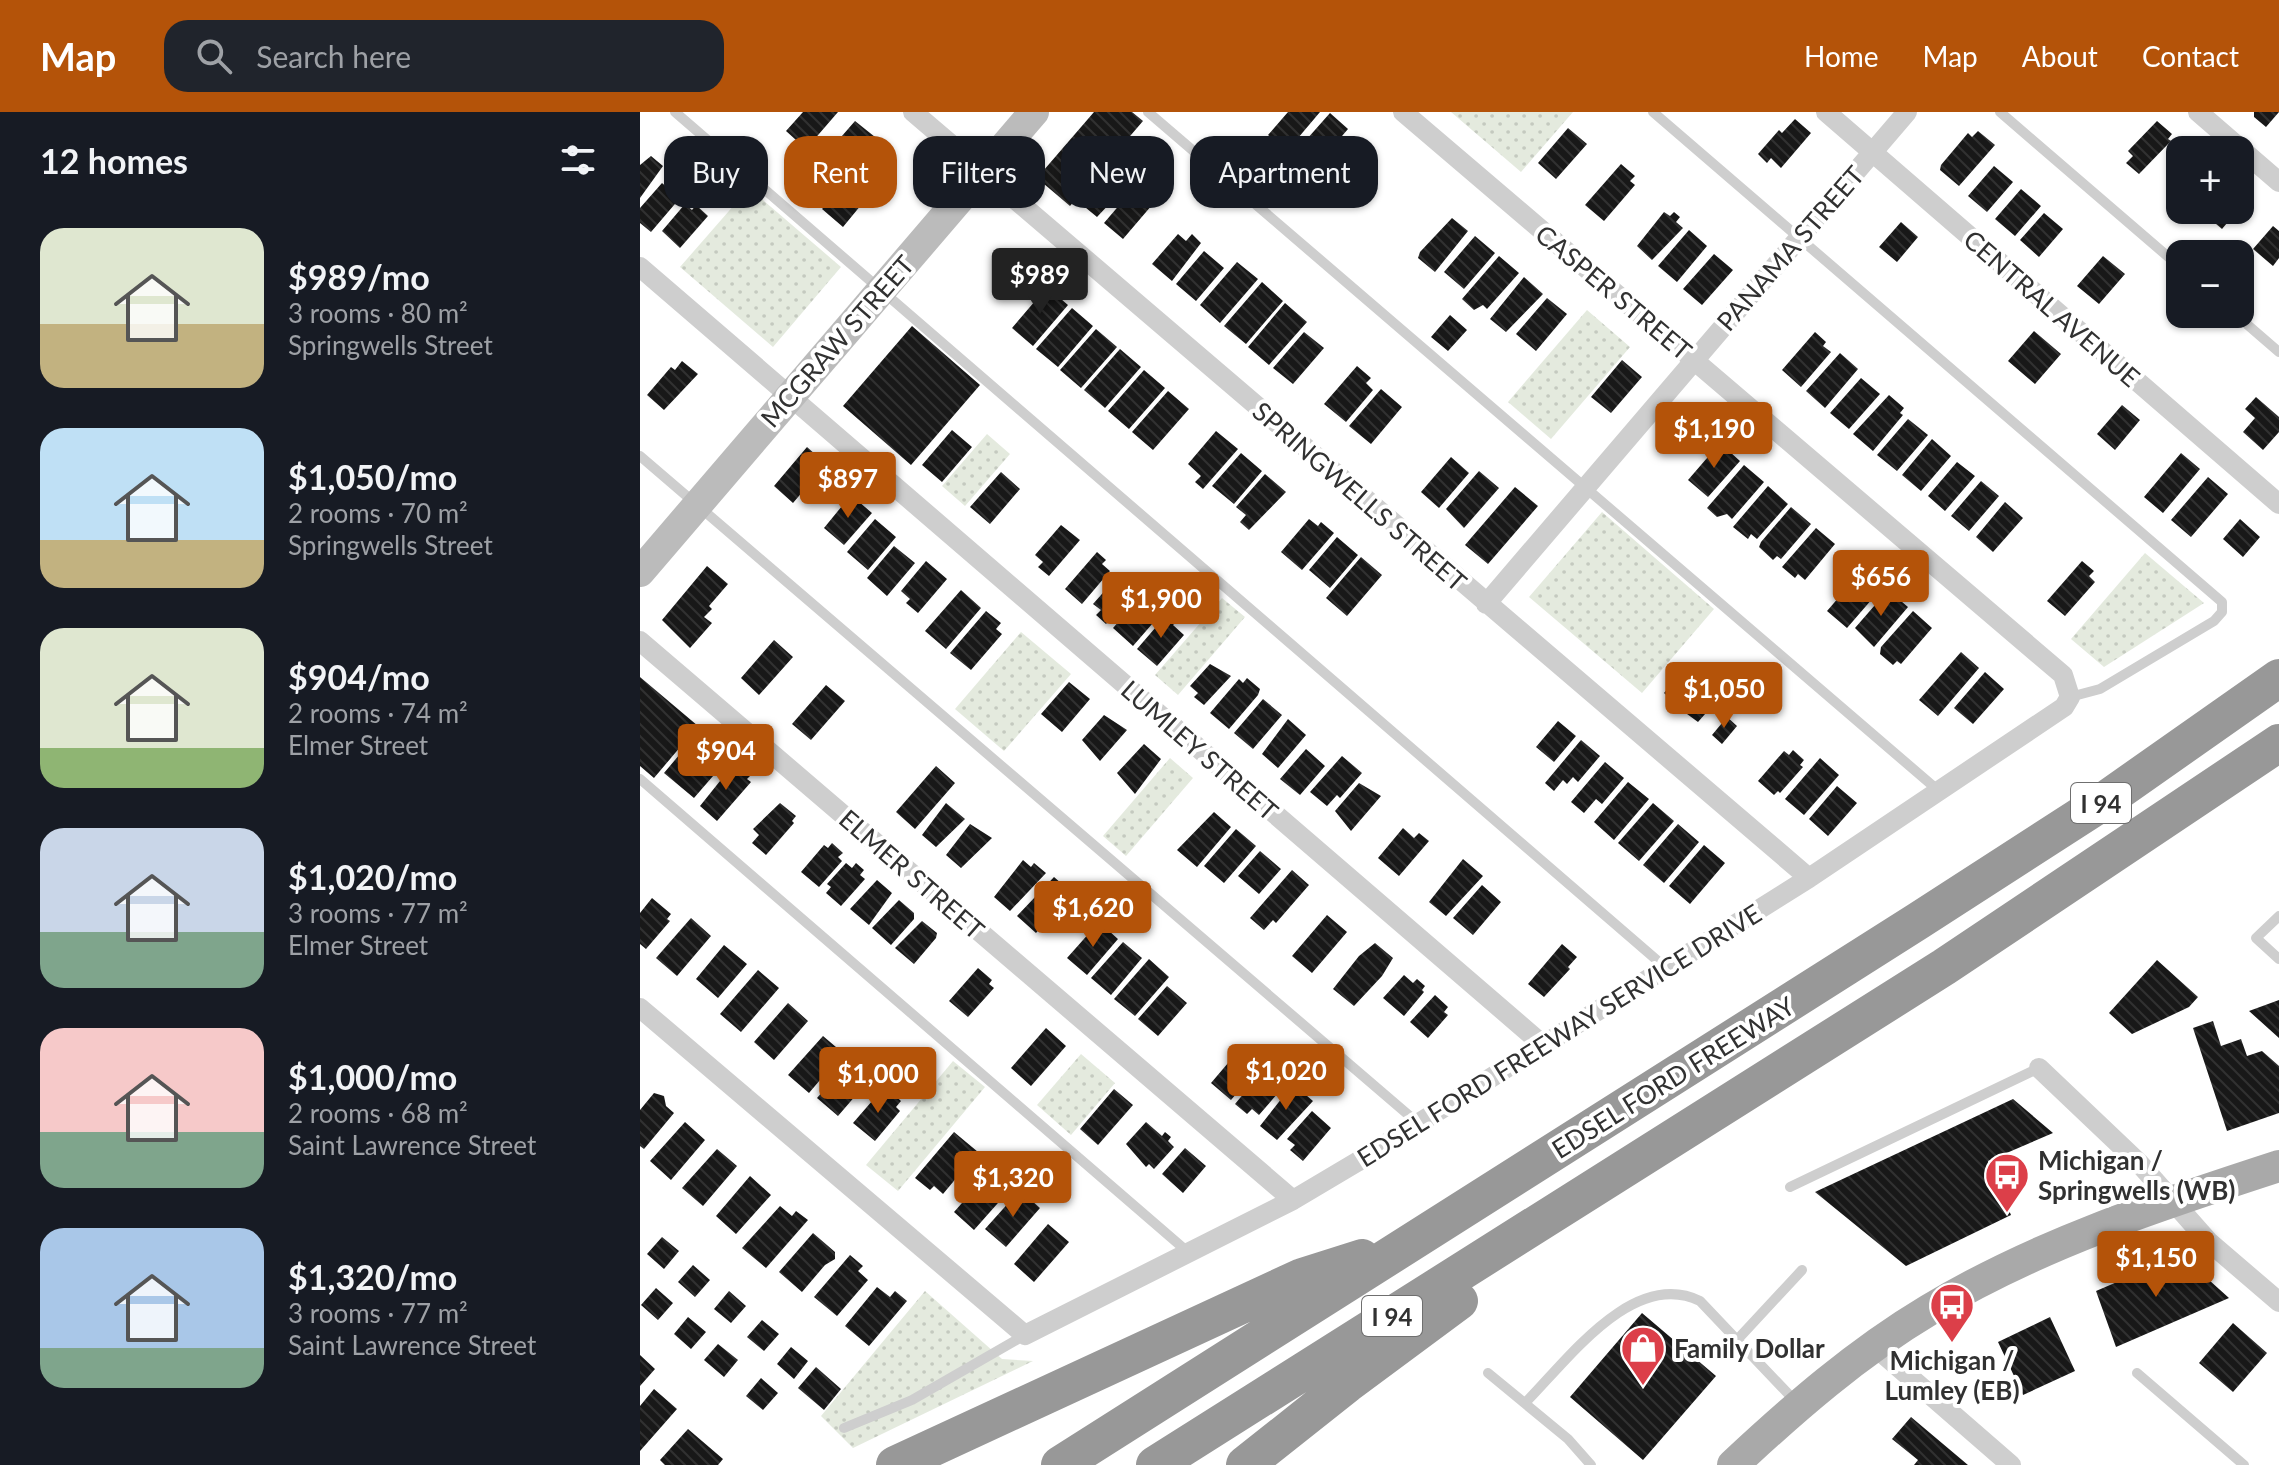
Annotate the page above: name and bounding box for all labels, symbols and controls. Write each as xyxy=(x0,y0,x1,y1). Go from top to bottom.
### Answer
search box xyxy=(164,20,724,92)
text: Map xyxy=(40,33,116,79)
icon: search xyxy=(192,34,236,78)
text: Search here xyxy=(256,38,411,74)
text: Home xyxy=(1804,39,1879,73)
text: Map xyxy=(1923,39,1978,73)
text: About xyxy=(2022,39,2098,73)
text: Contact xyxy=(2142,39,2239,73)
chip: Buy xyxy=(664,136,768,208)
chip: Rent xyxy=(784,136,897,208)
chip: Filters xyxy=(913,136,1045,208)
chip: New xyxy=(1061,136,1174,208)
chip: Apartment xyxy=(1190,136,1378,208)
map controls xyxy=(2166,136,2254,328)
button: + xyxy=(2166,136,2254,224)
icon: filters xyxy=(556,138,600,182)
text: 12 homes xyxy=(40,140,188,181)
street label: PANAMA STREET xyxy=(1710,159,1870,337)
street label: CASPER STREET xyxy=(1529,217,1699,367)
street label: CENTRAL AVENUE xyxy=(1957,223,2147,393)
button: − xyxy=(2166,240,2254,328)
pin: $989 xyxy=(993,248,1087,316)
street label: MCGRAW STREET xyxy=(754,249,920,433)
text: $989/mo xyxy=(288,256,430,297)
text: $989 xyxy=(1010,258,1070,290)
icon: home xyxy=(104,260,200,356)
text: 3 rooms · 80 m² xyxy=(288,297,468,329)
text: Springwells Street xyxy=(288,329,493,361)
street label: SPRINGWELLS STREET xyxy=(1247,395,1473,597)
pin: $1,190 xyxy=(1649,402,1779,470)
text: $1,190 xyxy=(1673,412,1755,444)
pin: $897 xyxy=(801,452,895,520)
text: $1,050/mo xyxy=(288,456,457,497)
icon: home xyxy=(104,460,200,556)
text: $897 xyxy=(818,462,878,494)
text: 2 rooms · 70 m² xyxy=(288,497,468,529)
text: Springwells Street xyxy=(288,529,493,561)
pin: $656 xyxy=(1834,550,1928,618)
text: $656 xyxy=(1851,560,1911,592)
pin: $1,900 xyxy=(1096,572,1226,640)
text: $1,900 xyxy=(1120,582,1202,614)
text: $904/mo xyxy=(288,656,430,697)
icon: home xyxy=(104,660,200,756)
pin: $1,050 xyxy=(1659,662,1789,730)
text: $1,050 xyxy=(1683,672,1765,704)
street label: LUMLEY STREET xyxy=(1115,673,1285,827)
text: 2 rooms · 74 m² xyxy=(288,697,468,729)
pin: $904 xyxy=(679,724,773,792)
text: Elmer Street xyxy=(288,729,428,761)
text: $904 xyxy=(696,734,756,766)
road number: I 94 xyxy=(2071,783,2131,823)
street label: ELMER STREET xyxy=(833,802,991,946)
text: $1,020/mo xyxy=(288,856,457,897)
icon: home xyxy=(104,860,200,956)
pin: $1,620 xyxy=(1028,881,1158,949)
text: $1,620 xyxy=(1052,891,1134,923)
text: 3 rooms · 77 m² xyxy=(288,897,468,929)
street label: EDSEL FORD FREEWAY SERVICE DRIVE xyxy=(1350,897,1768,1173)
text: Elmer Street xyxy=(288,929,428,961)
street label: EDSEL FORD FREEWAY xyxy=(1546,989,1800,1165)
pin: $1,020 xyxy=(1221,1044,1351,1112)
pin: $1,000 xyxy=(813,1047,943,1115)
text: $1,020 xyxy=(1245,1054,1327,1086)
text: $1,000/mo xyxy=(288,1056,457,1097)
text: $1,000 xyxy=(837,1057,919,1089)
icon: home xyxy=(104,1060,200,1156)
text: 2 rooms · 68 m² xyxy=(288,1097,468,1129)
text: Saint Lawrence Street xyxy=(288,1129,536,1161)
place label: Michigan / Springwells (WB) xyxy=(2038,1144,2235,1206)
pin: $1,320 xyxy=(948,1151,1078,1219)
bus stop icon: Michigan / Springwells (WB) xyxy=(1983,1151,2031,1214)
text: $1,320 xyxy=(972,1161,1054,1193)
pin: $1,150 xyxy=(2091,1231,2221,1299)
text: $1,150 xyxy=(2115,1241,2197,1273)
text: $1,320/mo xyxy=(288,1256,457,1297)
icon: home xyxy=(104,1260,200,1356)
bus stop icon: Michigan / Lumley (EB) xyxy=(1928,1281,1976,1344)
road number: I 94 xyxy=(1362,1296,1422,1336)
text: 3 rooms · 77 m² xyxy=(288,1297,468,1329)
shop icon: Family Dollar xyxy=(1619,1324,1667,1387)
text: Saint Lawrence Street xyxy=(288,1329,536,1361)
place label: Family Dollar xyxy=(1674,1332,1825,1364)
place label: Michigan / Lumley (EB) xyxy=(1884,1344,2020,1406)

